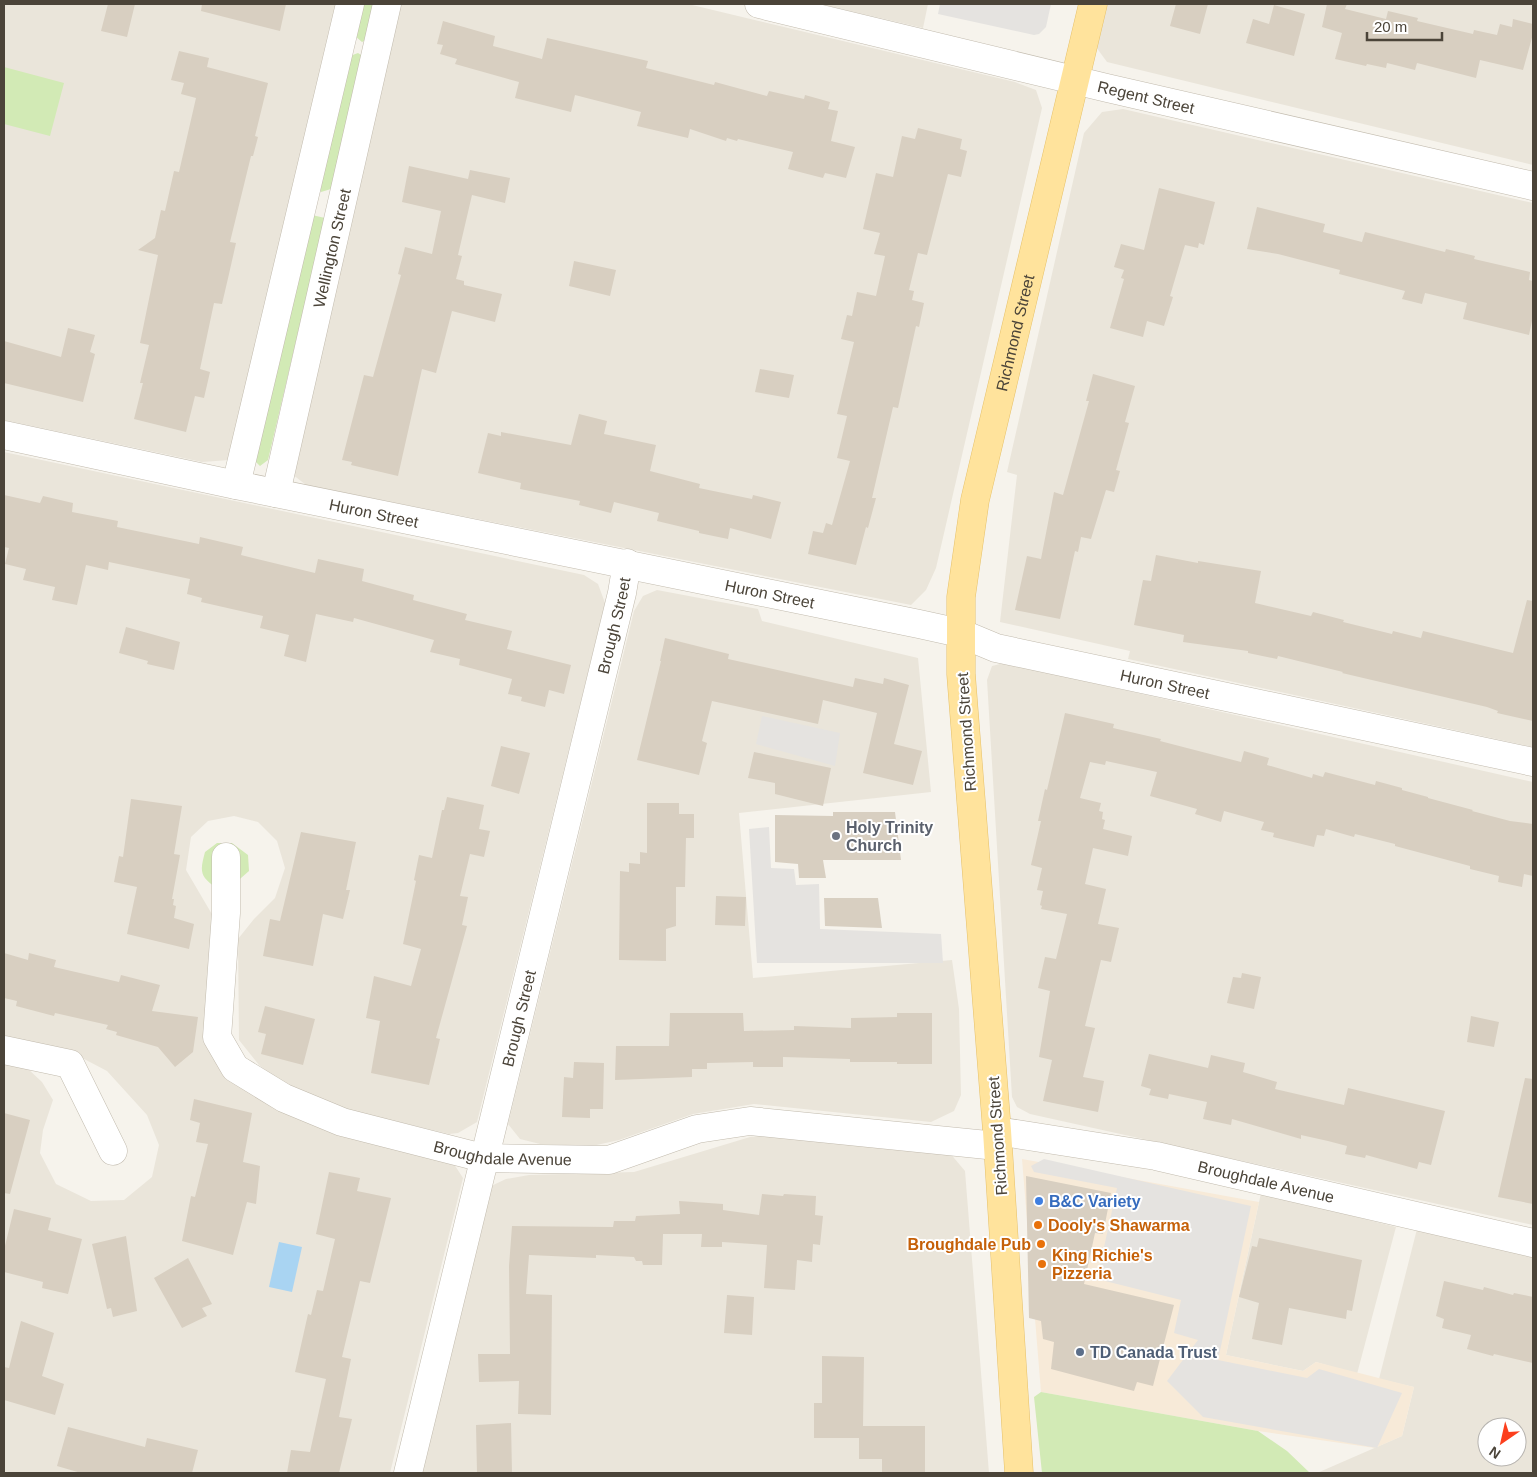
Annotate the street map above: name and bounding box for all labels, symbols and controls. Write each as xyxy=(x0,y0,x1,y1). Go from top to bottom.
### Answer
scale bar xyxy=(1367,10,1442,42)
text: 20 m xyxy=(1374,18,1407,35)
street label: Regent Street xyxy=(1096,78,1196,117)
street label: Wellington Street xyxy=(310,187,354,310)
street label: Richmond Street xyxy=(993,272,1037,393)
street label: Huron Street xyxy=(328,496,420,531)
street label: Brough Street xyxy=(595,576,634,676)
street label: Huron Street xyxy=(723,577,816,612)
street label: Huron Street xyxy=(1119,667,1212,702)
street label: Richmond Street xyxy=(954,671,979,792)
place label: Holy Trinity Church xyxy=(846,819,933,854)
marker: Holy Trinity Church xyxy=(830,830,842,842)
street label: Brough Street xyxy=(499,968,539,1068)
street label: Richmond Street xyxy=(985,1075,1010,1196)
street label: Broughdale Avenue xyxy=(432,1138,572,1168)
street label: Broughdale Avenue xyxy=(1196,1158,1336,1206)
place label: B&C Variety xyxy=(1049,1193,1141,1210)
marker: B&C Variety xyxy=(1033,1195,1045,1207)
place label: Dooly's Shawarma xyxy=(1048,1217,1190,1234)
marker: Dooly's Shawarma xyxy=(1032,1219,1044,1231)
place label: Broughdale Pub xyxy=(907,1236,1031,1253)
marker: Broughdale Pub xyxy=(1035,1238,1047,1250)
place label: King Richie's Pizzeria xyxy=(1052,1247,1153,1282)
marker: King Richie's Pizzeria xyxy=(1036,1258,1048,1270)
place label: TD Canada Trust xyxy=(1090,1344,1218,1361)
marker: TD Canada Trust xyxy=(1074,1346,1086,1358)
north arrow xyxy=(1477,1417,1527,1467)
text: N xyxy=(1486,1443,1503,1462)

